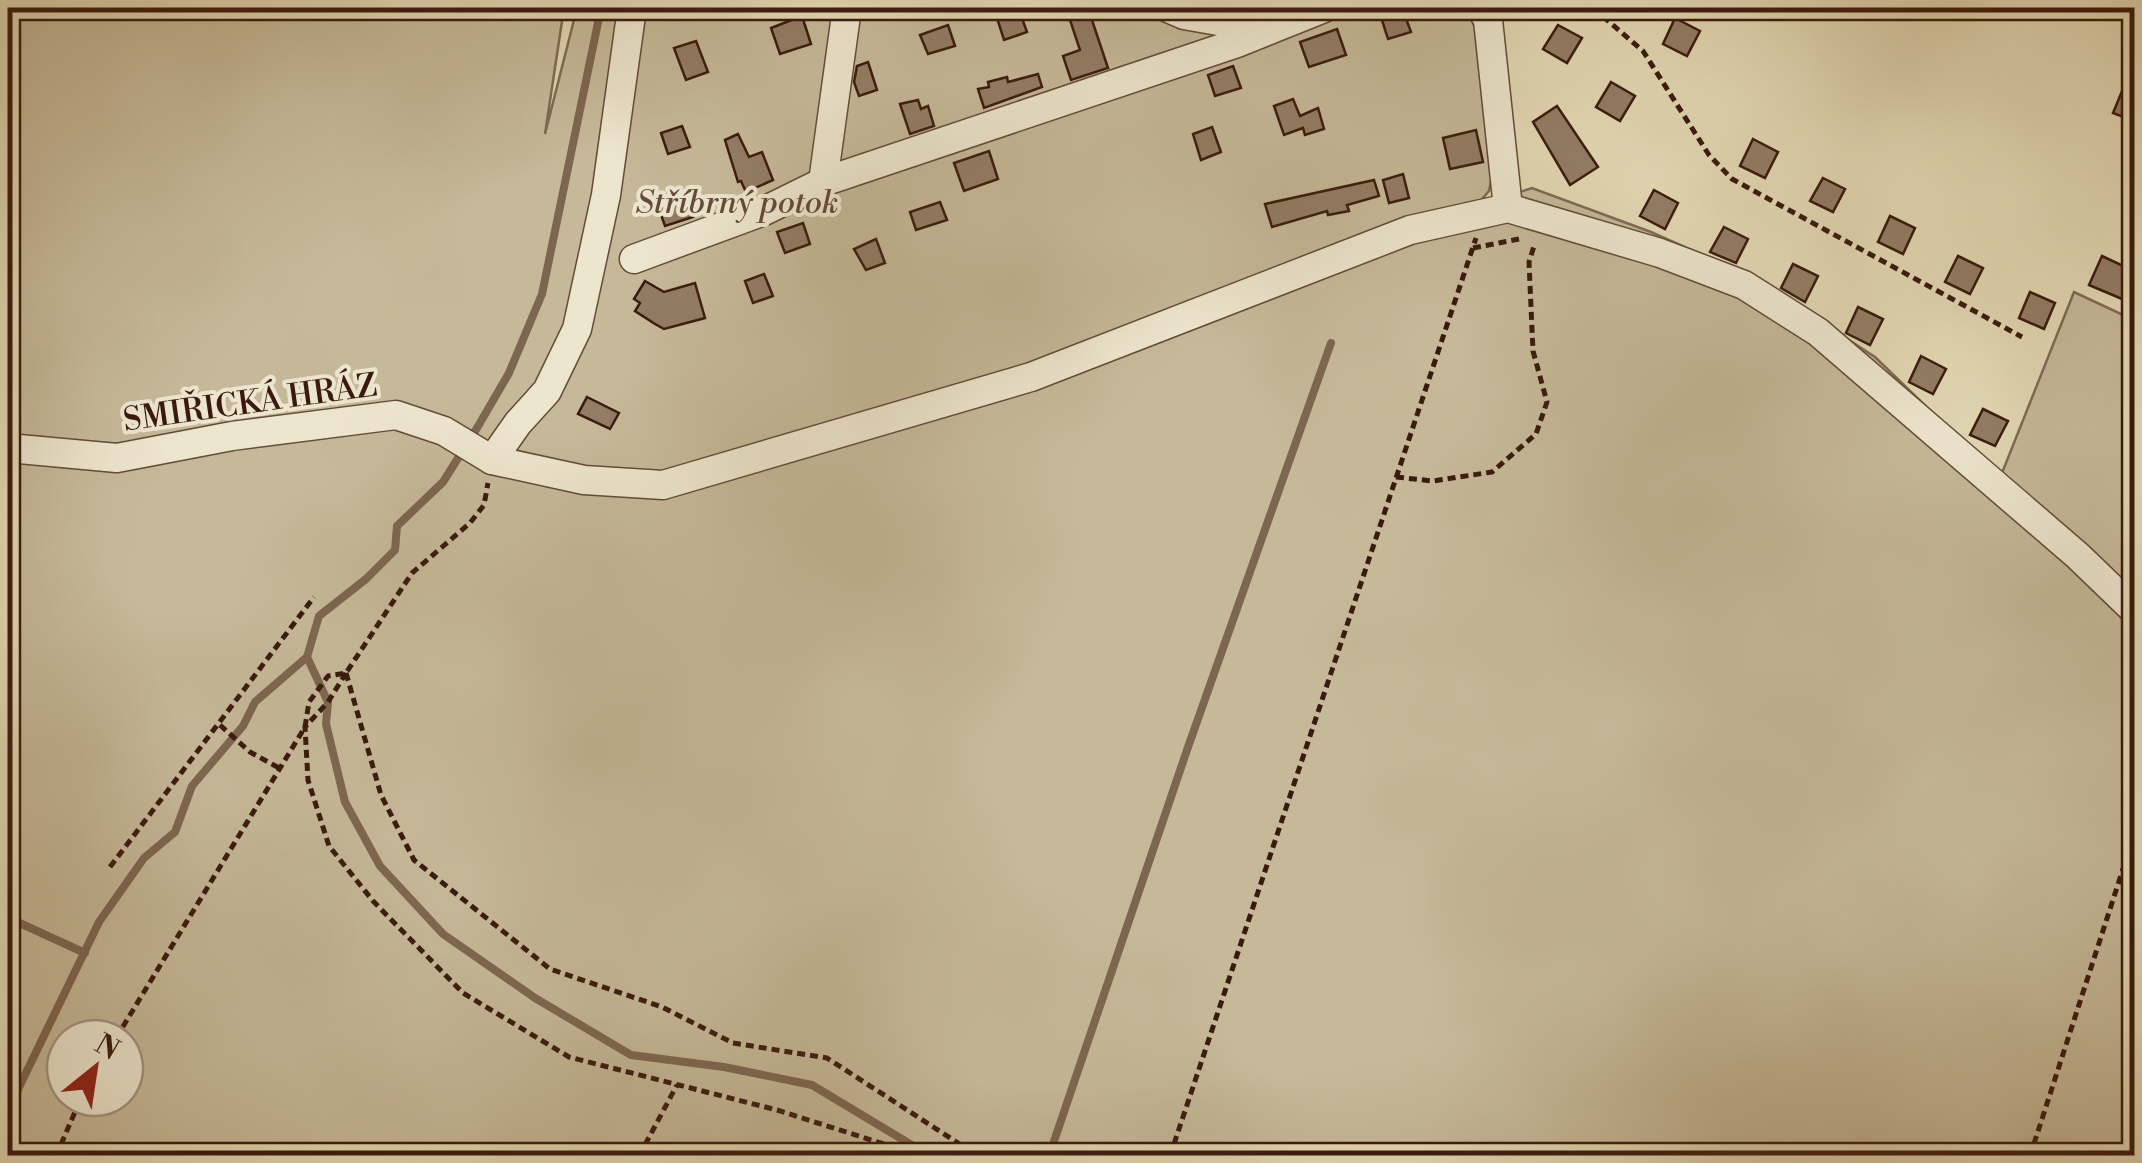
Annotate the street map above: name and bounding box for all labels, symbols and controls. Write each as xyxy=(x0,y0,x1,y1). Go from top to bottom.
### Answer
park label: Stříbrný potok xyxy=(635,183,839,223)
street label: SMIŘICKÁ HRÁZ xyxy=(120,363,380,441)
north arrow xyxy=(45,1018,145,1118)
text: N xyxy=(88,1027,125,1068)

